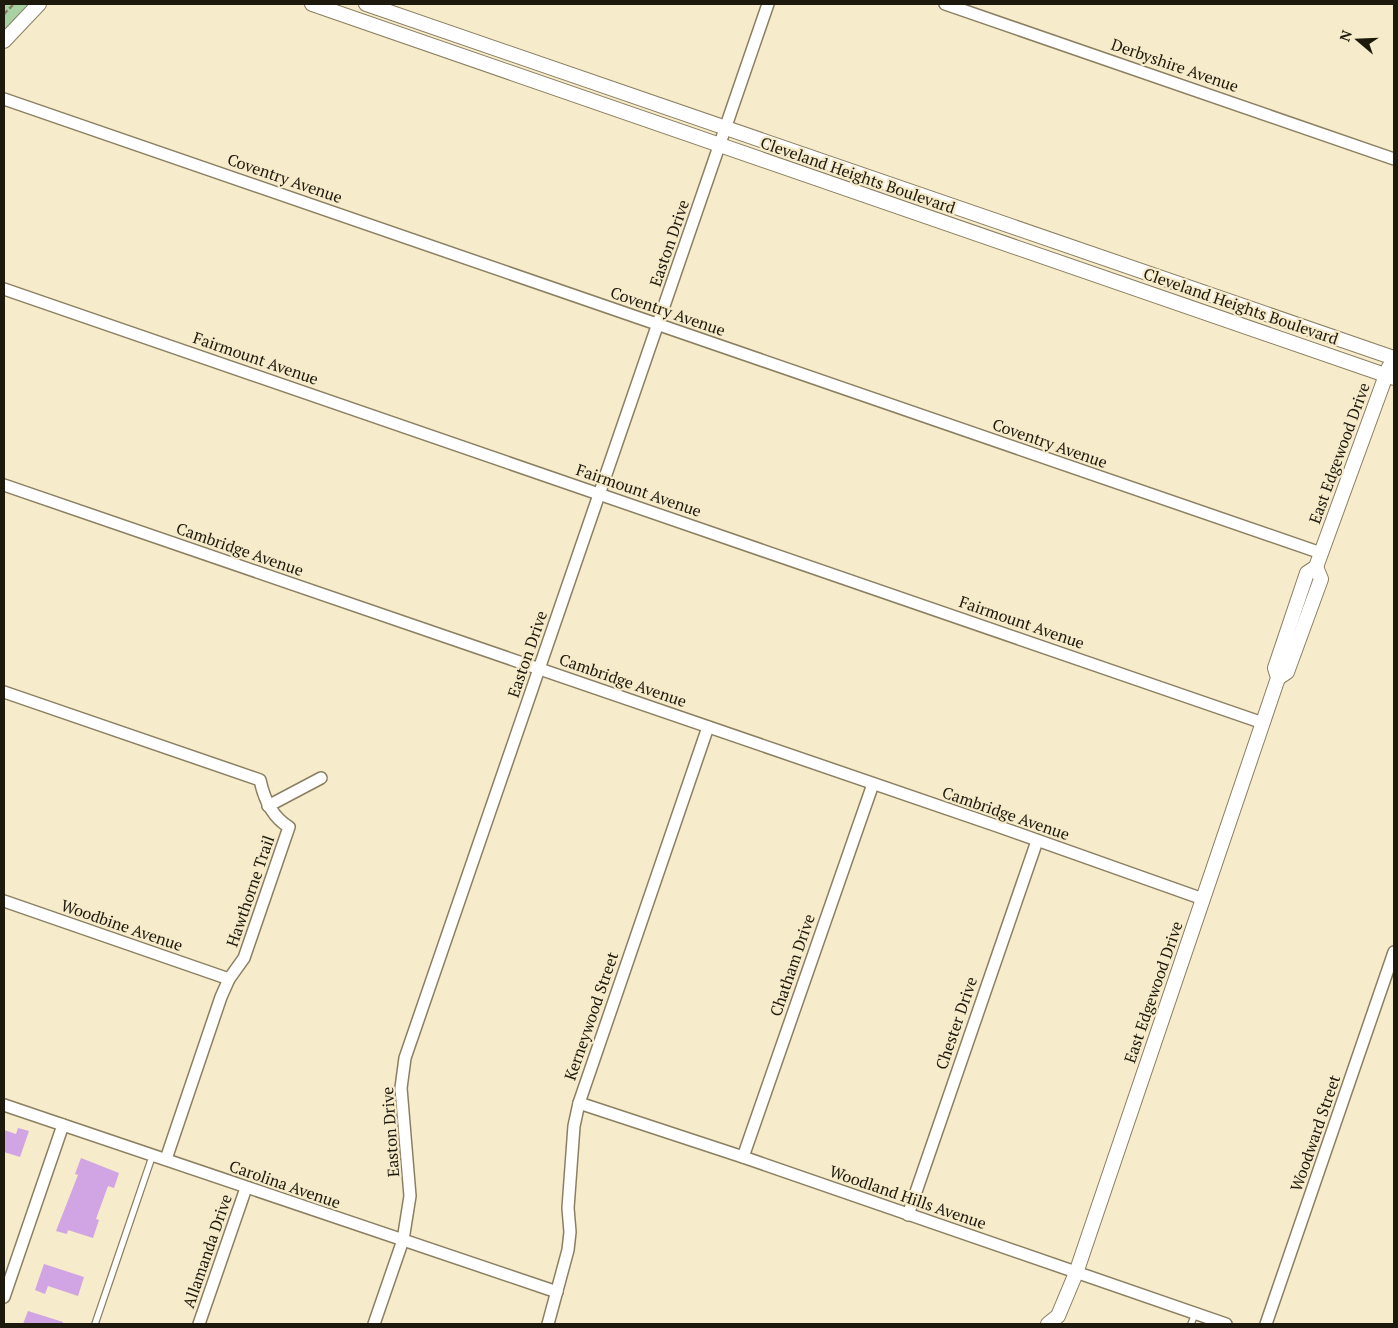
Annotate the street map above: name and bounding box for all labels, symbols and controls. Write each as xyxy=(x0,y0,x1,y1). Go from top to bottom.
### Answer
north arrow xyxy=(1333,15,1383,65)
text: N xyxy=(1335,27,1356,44)
street label: Derbyshire Avenue xyxy=(1108,33,1242,97)
street label: Cleveland Heights Boulevard xyxy=(758,131,958,219)
street label: Coventry Avenue xyxy=(225,148,345,208)
street label: Easton Drive xyxy=(644,197,694,289)
street label: Cleveland Heights Boulevard xyxy=(1141,262,1341,350)
street label: Coventry Avenue xyxy=(608,281,728,341)
street label: Fairmount Avenue xyxy=(190,326,322,390)
street label: East Edgewood Drive xyxy=(1303,379,1375,527)
street label: Coventry Avenue xyxy=(990,413,1110,473)
street label: Fairmount Avenue xyxy=(573,458,705,522)
street label: Cambridge Avenue xyxy=(173,517,307,581)
street label: Fairmount Avenue xyxy=(956,590,1088,654)
street label: Easton Drive xyxy=(502,608,552,700)
street label: Cambridge Avenue xyxy=(556,648,690,712)
street label: Cambridge Avenue xyxy=(939,781,1073,845)
street label: Hawthorne Trail xyxy=(221,832,279,950)
street label: Woodbine Avenue xyxy=(58,894,186,956)
street label: Chatham Drive xyxy=(764,911,820,1019)
street label: East Edgewood Drive xyxy=(1118,918,1188,1066)
street label: Kerneywood Street xyxy=(559,949,623,1083)
street label: Chester Drive xyxy=(930,974,982,1072)
street label: Woodward Street xyxy=(1285,1072,1345,1194)
street label: Easton Drive xyxy=(376,1086,404,1178)
street label: Carolina Avenue xyxy=(226,1155,344,1213)
street label: Woodland Hills Avenue xyxy=(827,1160,989,1234)
street label: Allamanda Drive xyxy=(177,1191,237,1311)

